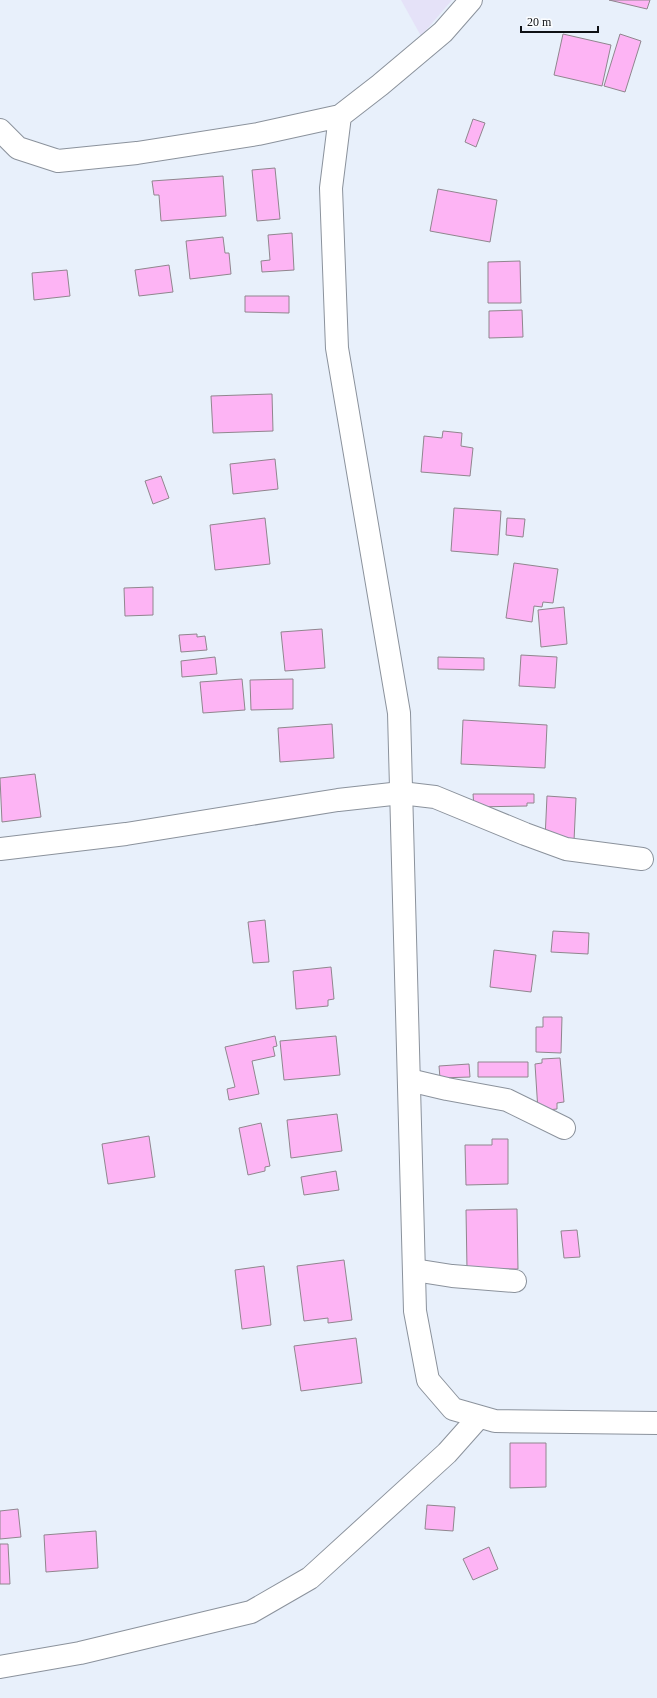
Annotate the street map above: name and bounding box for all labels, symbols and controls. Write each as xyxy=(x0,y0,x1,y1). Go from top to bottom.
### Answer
scale bar xyxy=(521,8,598,34)
text: 20 m xyxy=(527,15,552,29)

